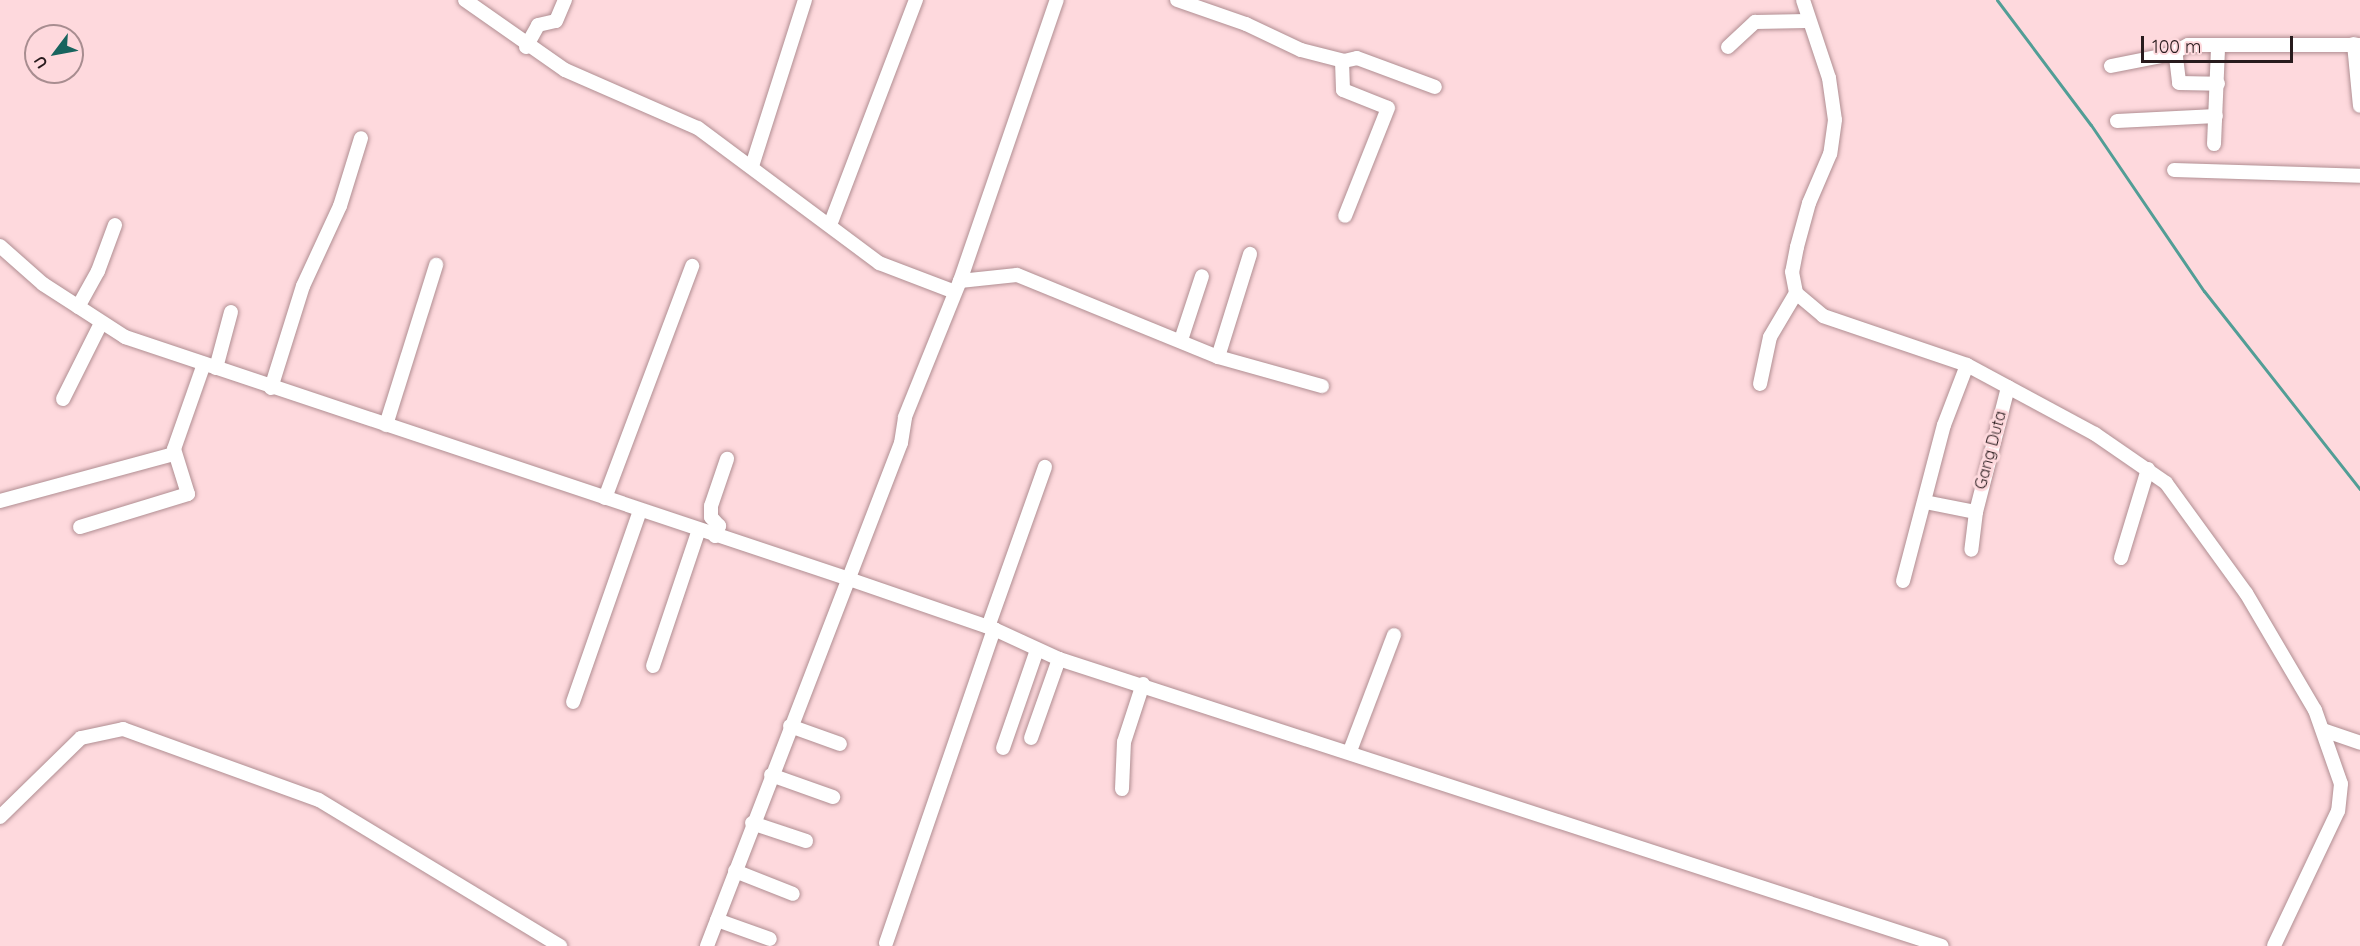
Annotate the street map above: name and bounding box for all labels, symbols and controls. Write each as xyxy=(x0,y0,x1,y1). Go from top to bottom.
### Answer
north arrow xyxy=(24,24,84,84)
scale bar xyxy=(2144,24,2296,62)
text: 100 m xyxy=(2152,35,2201,58)
text: U xyxy=(29,52,52,73)
street label: Gang Duta xyxy=(1970,409,2010,491)

